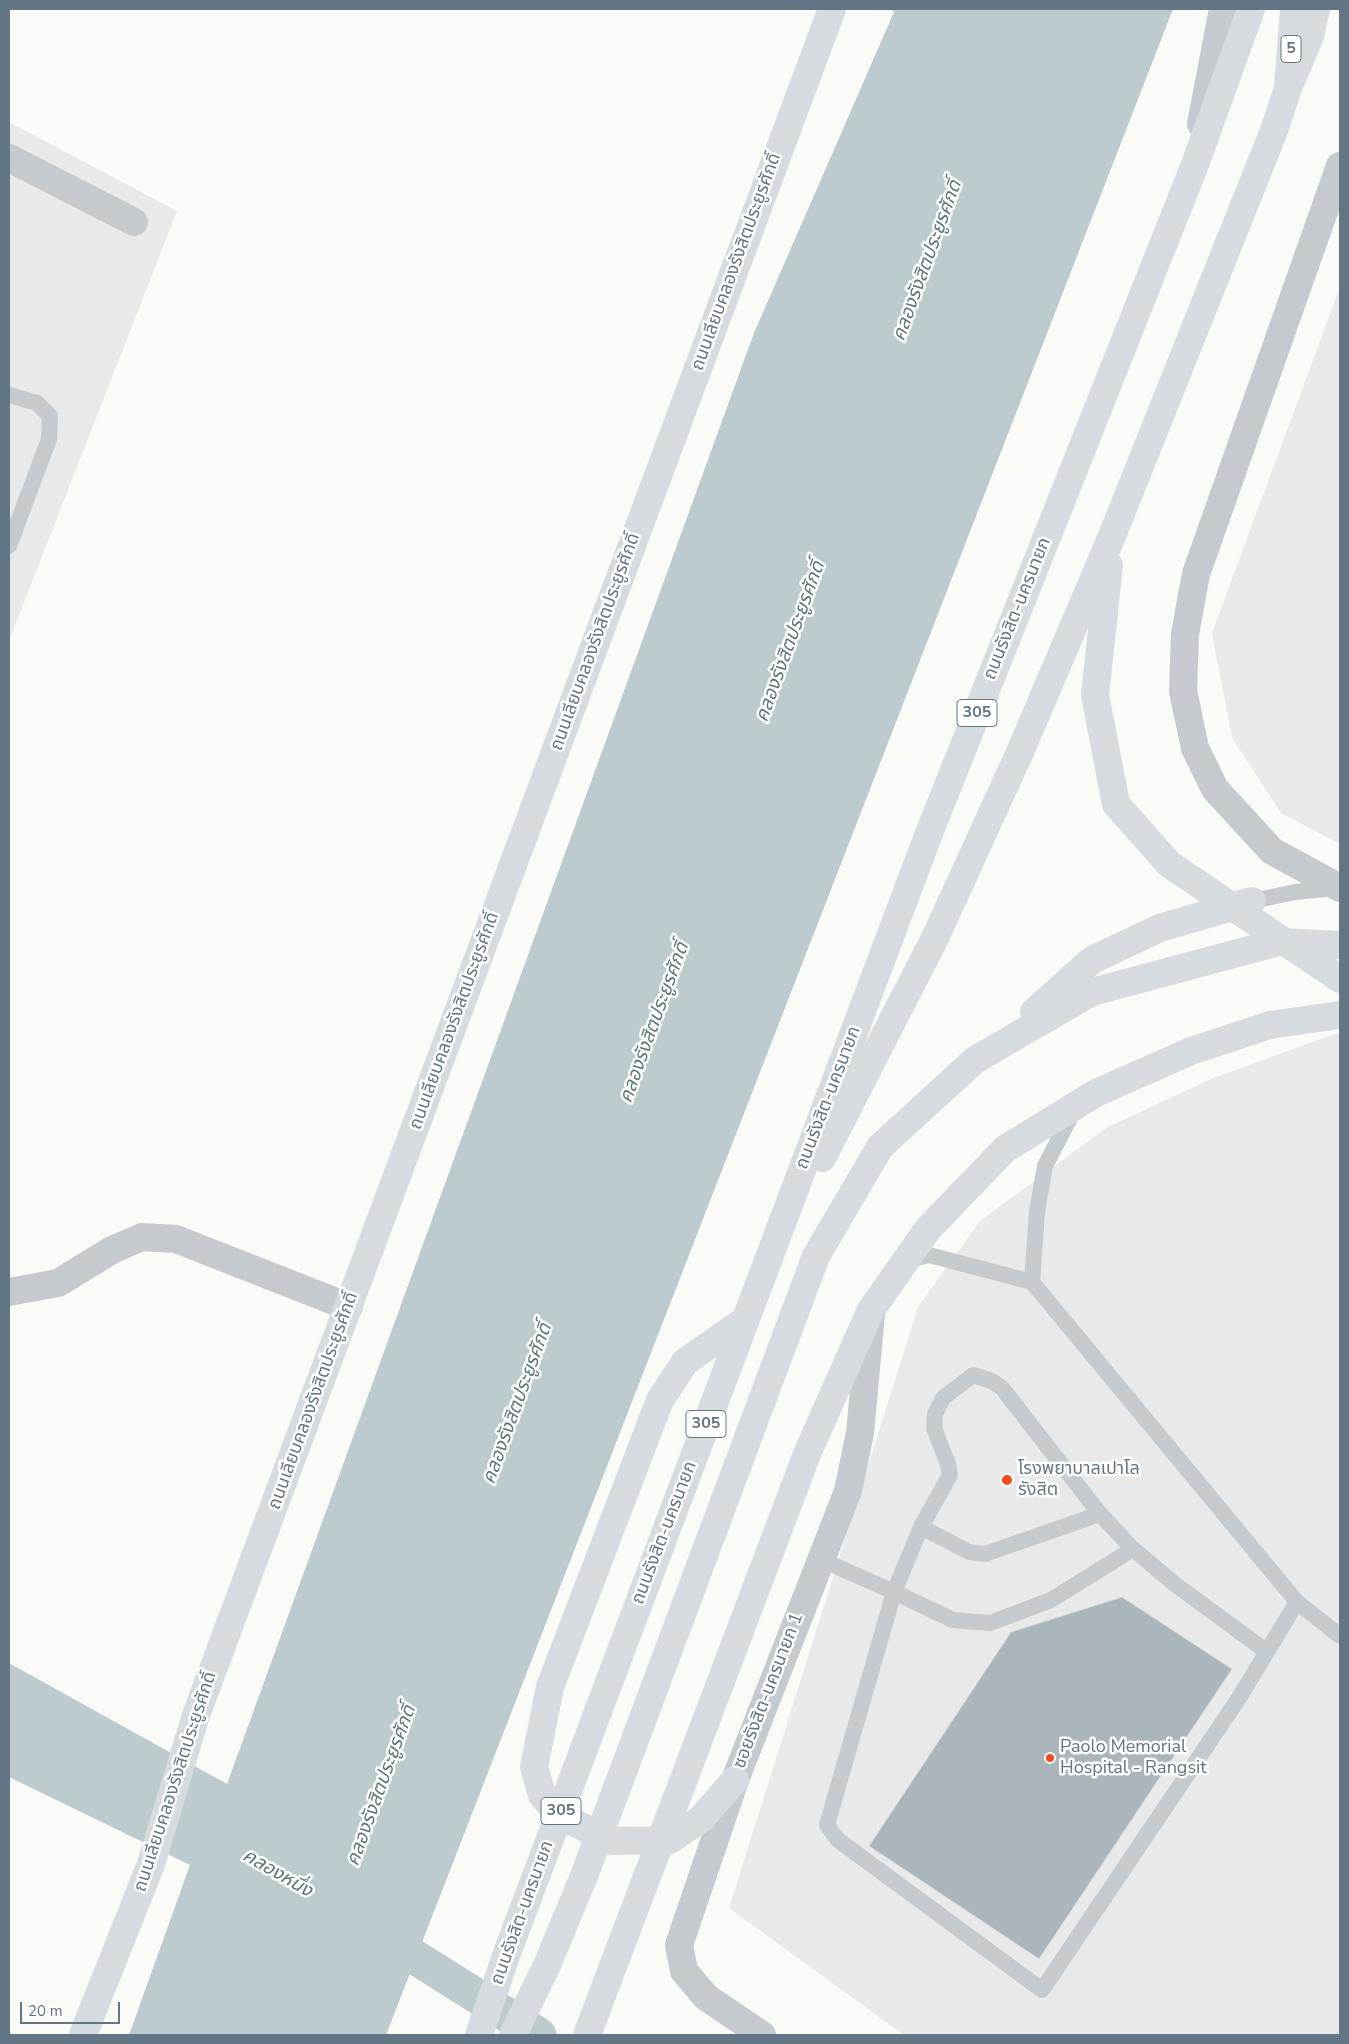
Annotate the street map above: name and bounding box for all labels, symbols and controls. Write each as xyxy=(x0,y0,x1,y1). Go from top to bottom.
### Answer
road number: 5 xyxy=(1281,36,1301,62)
street label: ถนนเลียบคลองรังสิตประยูรศักดิ์ xyxy=(688,150,786,374)
water label: คลองรังสิตประยูรศักดิ์ xyxy=(888,178,968,344)
street label: ถนนเลียบคลองรังสิตประยูรศักดิ์ xyxy=(547,530,645,754)
street label: ถนนรังสิต-นครนายก xyxy=(980,535,1056,683)
water label: คลองรังสิตประยูรศักดิ์ xyxy=(751,559,831,725)
road number: 305 xyxy=(957,700,997,726)
street label: ถนนเลียบคลองรังสิตประยูรศักดิ์ xyxy=(406,909,504,1133)
water label: คลองรังสิตประยูรศักดิ์ xyxy=(615,940,695,1106)
street label: ถนนรังสิต-นครนายก xyxy=(792,1023,866,1173)
street label: ถนนเลียบคลองรังสิตประยูรศักดิ์ xyxy=(265,1289,363,1513)
water label: คลองรังสิตประยูรศักดิ์ xyxy=(478,1321,558,1487)
road number: 305 xyxy=(686,1410,726,1438)
street label: ถนนรังสิต-นครนายก xyxy=(628,1458,702,1608)
place label: โรงพยาบาลเปาโล รังสิต xyxy=(1018,1459,1140,1502)
marker: โรงพยาบาลเปาโล รังสิต xyxy=(1000,1473,1014,1487)
street label: ซอยรังสิต-นครนายก 1 xyxy=(729,1610,809,1772)
street label: ถนนเลียบคลองรังสิตประยูรศักดิ์ xyxy=(130,1669,222,1895)
water label: คลองรังสิตประยูรศักดิ์ xyxy=(342,1703,422,1869)
place label: Paolo Memorial Hospital - Rangsit xyxy=(1060,1737,1207,1780)
marker: Paolo Memorial Hospital - Rangsit xyxy=(1044,1752,1056,1764)
road number: 305 xyxy=(541,1798,581,1824)
street label: ถนนรังสิต-นครนายก xyxy=(487,1838,559,1988)
water label: คลองหนึ่ง xyxy=(238,1845,316,1903)
scale bar xyxy=(22,1992,122,2024)
text: 20 m xyxy=(28,2001,63,2021)

